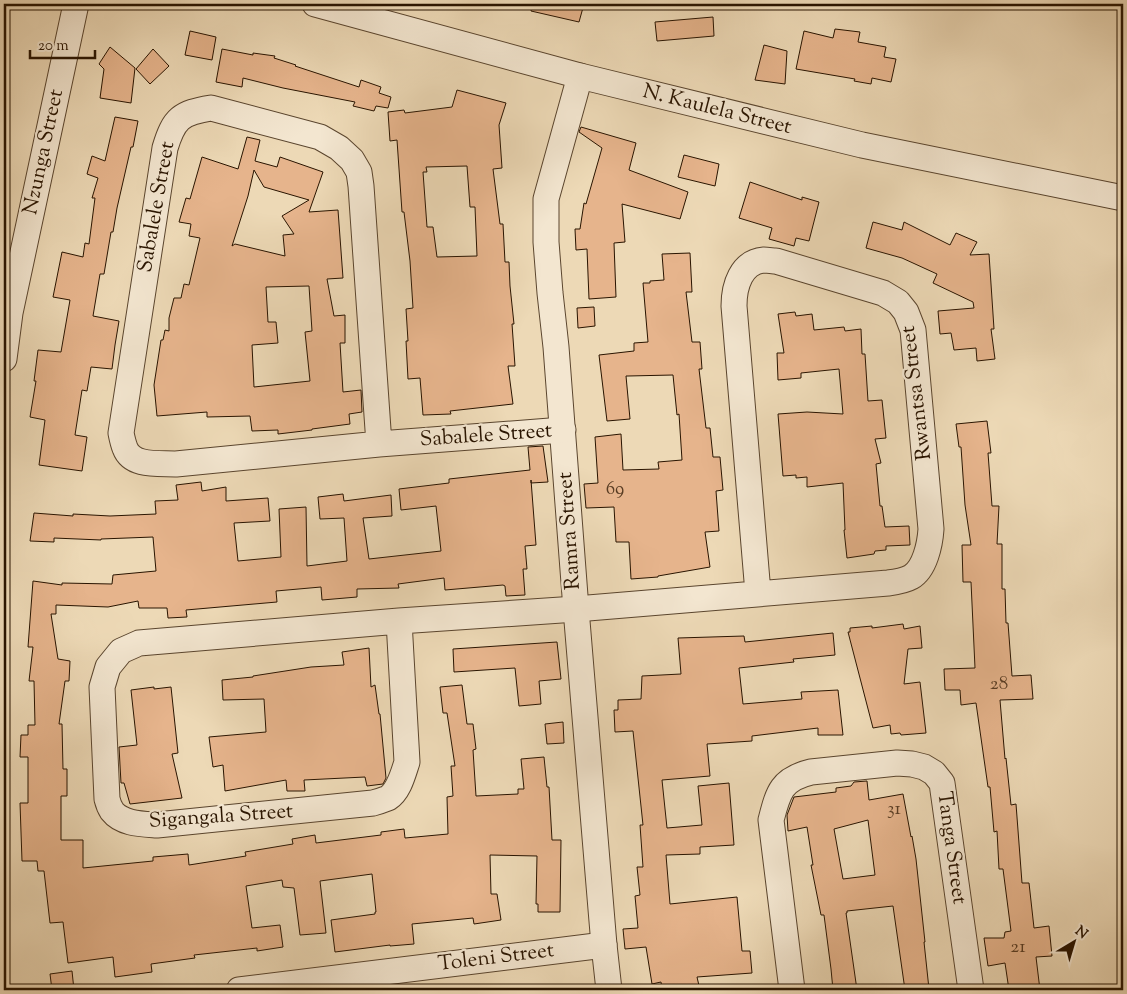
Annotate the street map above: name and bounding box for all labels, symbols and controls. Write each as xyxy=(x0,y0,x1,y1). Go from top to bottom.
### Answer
scale bar xyxy=(30,28,95,60)
text: 20 m xyxy=(38,36,69,57)
street label: N. Kaulela Street xyxy=(639,77,795,143)
street label: Nzunga Street xyxy=(16,87,72,217)
street label: Sabalele Street xyxy=(131,139,183,275)
street label: Rwantsa Street xyxy=(894,324,940,462)
street label: Sabalele Street xyxy=(419,416,553,456)
street label: Ramra Street xyxy=(551,471,589,591)
house number: 69 xyxy=(606,476,624,503)
house number: 28 xyxy=(990,671,1008,698)
street label: Tanga Street xyxy=(928,790,974,906)
house number: 31 xyxy=(887,796,902,823)
street label: Sigangala Street xyxy=(148,797,294,837)
north arrow xyxy=(1050,916,1100,966)
text: N xyxy=(1070,922,1091,945)
house number: 21 xyxy=(1010,934,1026,961)
street label: Toleni Street xyxy=(436,936,556,980)

